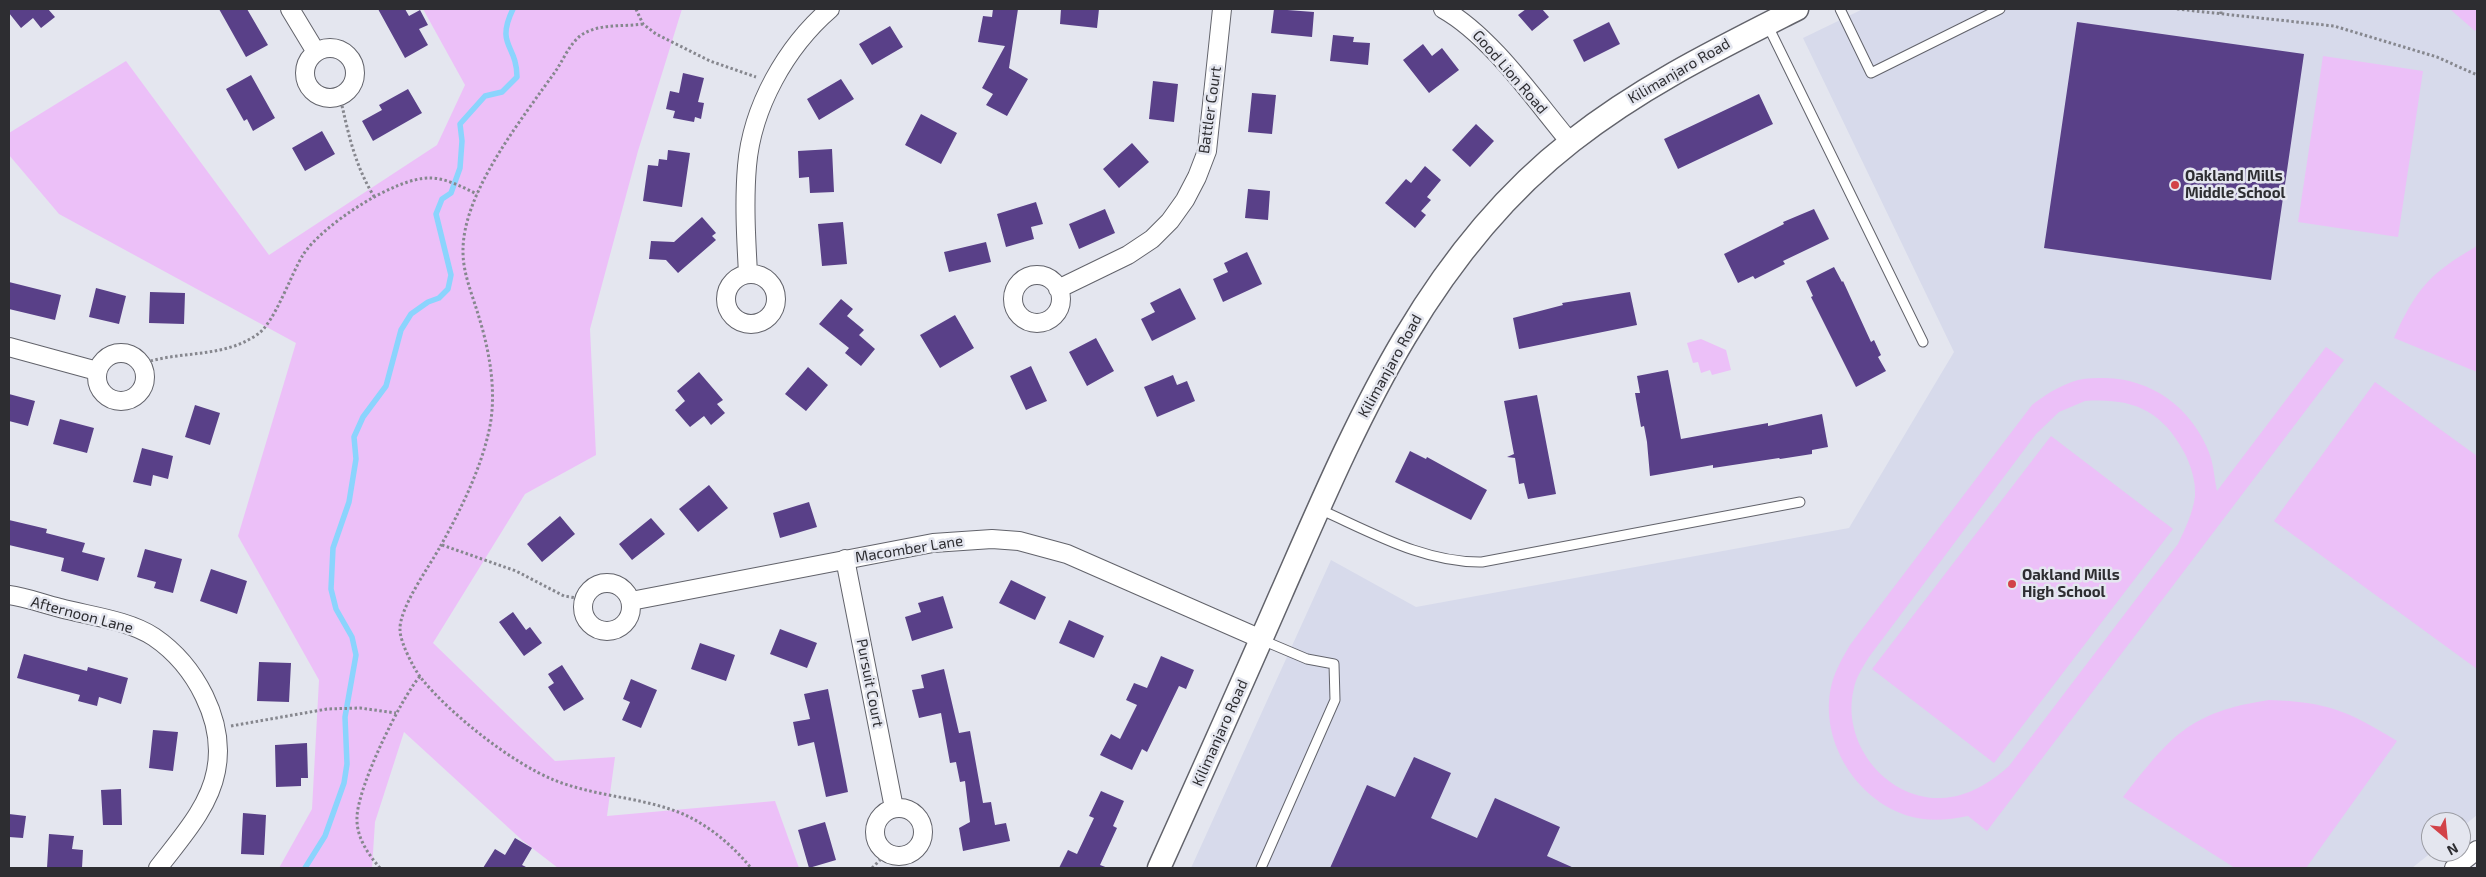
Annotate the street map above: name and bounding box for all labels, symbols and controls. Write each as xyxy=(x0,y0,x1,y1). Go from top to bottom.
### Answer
street label: Good Lion Road xyxy=(1469,26,1551,118)
street label: Kilimanjaro Road xyxy=(1625,34,1733,108)
street label: Battler Court xyxy=(1195,65,1225,155)
place label: Oakland Mills Middle School xyxy=(2185,167,2285,202)
marker: Oakland Mills Middle School xyxy=(2169,179,2181,191)
street label: Kilimanjaro Road xyxy=(1354,311,1426,421)
street label: Macomber Lane xyxy=(854,532,964,566)
place label: Oakland Mills High School xyxy=(2022,566,2120,601)
marker: Oakland Mills High School xyxy=(2006,578,2018,590)
street label: Afternoon Lane xyxy=(29,593,135,637)
street label: Pursuit Court xyxy=(853,637,887,729)
street label: Kilimanjaro Road xyxy=(1188,677,1252,789)
north arrow xyxy=(2421,812,2471,862)
text: N xyxy=(2444,840,2461,860)

